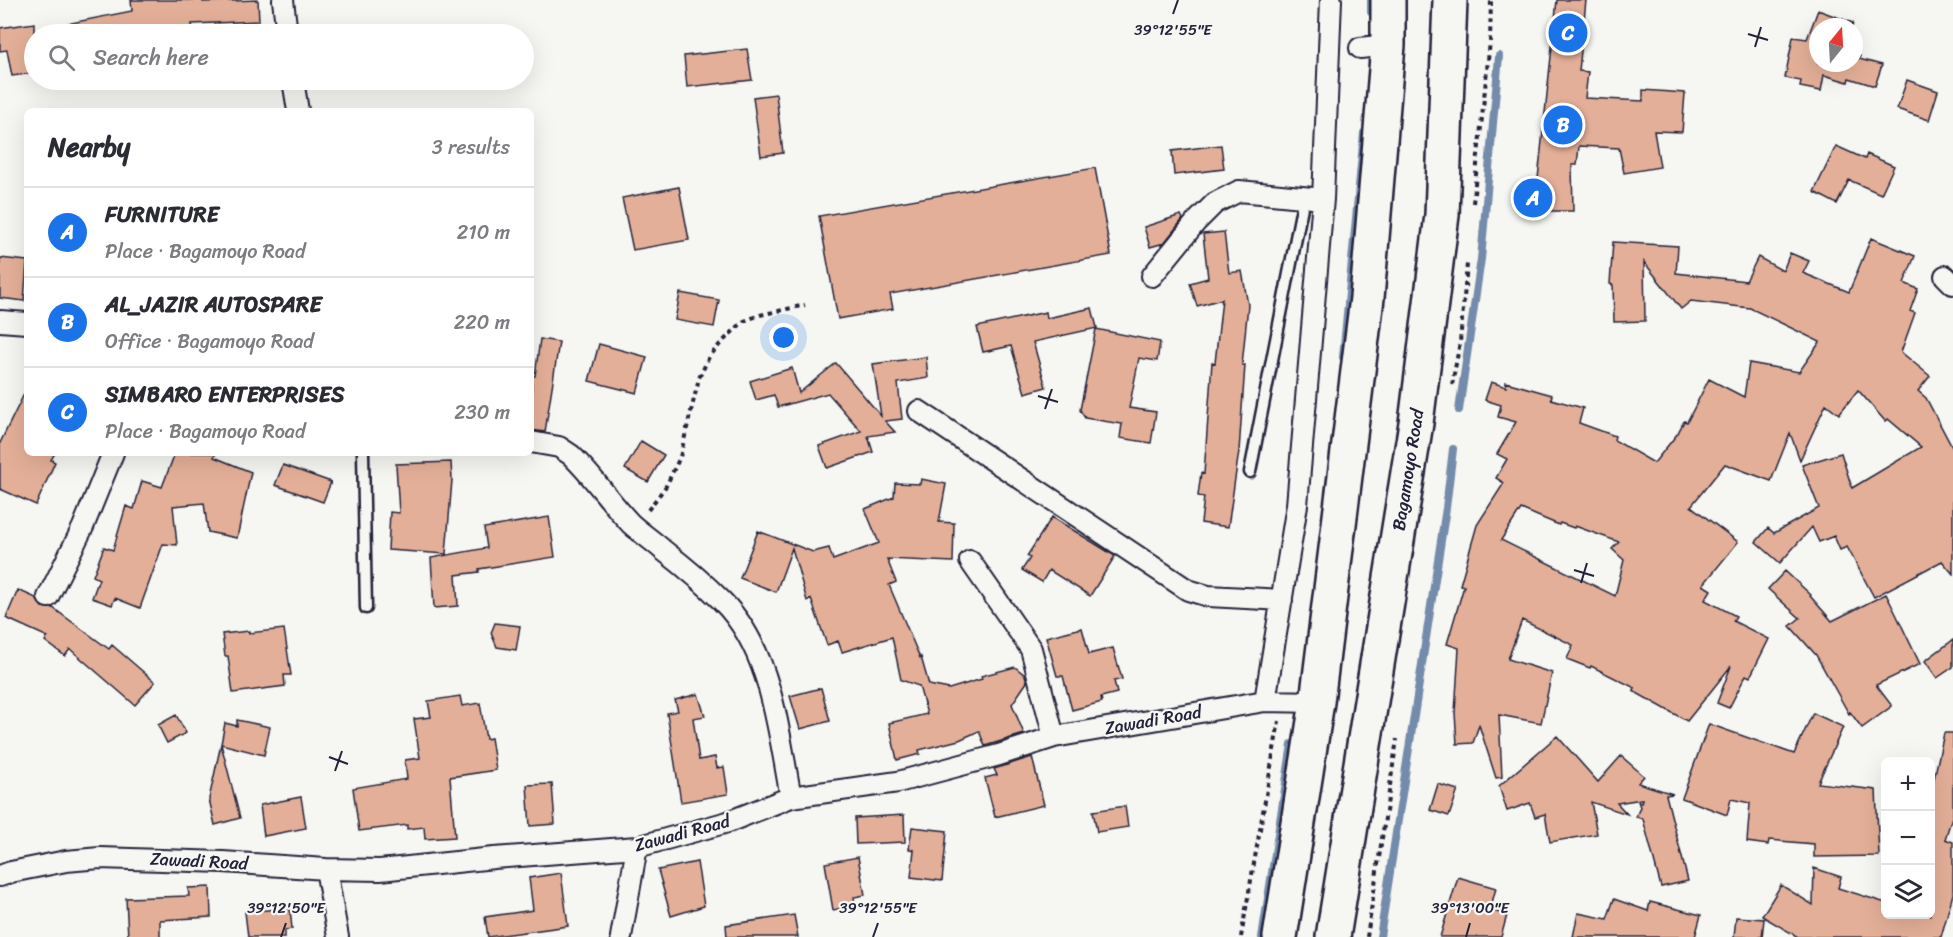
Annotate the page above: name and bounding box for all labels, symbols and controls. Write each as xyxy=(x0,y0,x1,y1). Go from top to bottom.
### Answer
pin: C xyxy=(1548,10,1588,56)
text: 39°12'55"E xyxy=(1134,17,1213,43)
north arrow xyxy=(1809,18,1863,72)
search box xyxy=(24,24,534,90)
text: Search here xyxy=(93,38,209,77)
icon: search xyxy=(45,41,78,74)
pin: B xyxy=(1544,102,1582,148)
text: Nearby xyxy=(48,124,130,170)
text: 3 results xyxy=(432,130,510,165)
pin: A xyxy=(1514,176,1552,220)
text: FURNITURE xyxy=(105,195,219,234)
text: A xyxy=(61,215,74,250)
text: 210 m xyxy=(457,215,510,250)
text: Place · Bagamoyo Road xyxy=(105,234,305,269)
text: AL_JAZIR AUTOSPARE xyxy=(105,285,322,324)
text: B xyxy=(61,305,74,340)
text: 220 m xyxy=(454,305,510,340)
your location xyxy=(769,323,798,352)
text: Office · Bagamoyo Road xyxy=(105,324,314,359)
text: SIMBARO ENTERPRISES xyxy=(105,375,345,414)
text: C xyxy=(61,395,74,430)
text: 230 m xyxy=(454,395,510,430)
street label: Bagamoyo Road xyxy=(1383,405,1434,533)
text: Place · Bagamoyo Road xyxy=(105,414,305,449)
street label: Zawadi Road xyxy=(1102,695,1206,744)
map controls xyxy=(1881,757,1935,919)
button: + xyxy=(1881,757,1935,811)
street label: Zawadi Road xyxy=(631,804,735,861)
button: − xyxy=(1881,811,1935,865)
street label: Zawadi Road xyxy=(149,842,250,880)
button: layers xyxy=(1881,865,1935,919)
text: 39°12'50"E xyxy=(247,895,327,921)
text: 39°12'55"E xyxy=(839,895,918,921)
text: 39°13'00"E xyxy=(1431,895,1510,921)

